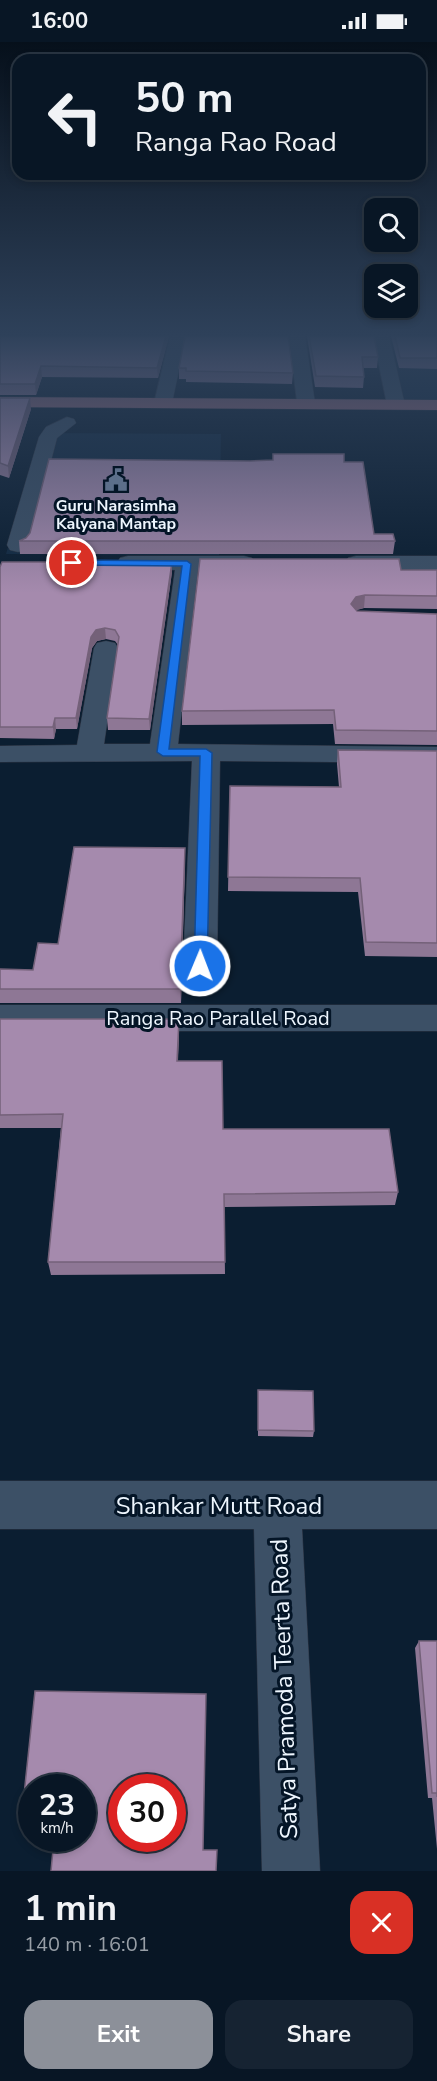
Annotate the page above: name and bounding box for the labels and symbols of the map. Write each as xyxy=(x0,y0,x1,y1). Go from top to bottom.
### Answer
public building icon: Guru Narasimha Kalyana Mantap xyxy=(103,467,129,493)
place label: Guru Narasimha Kalyana Mantap xyxy=(56,495,176,535)
pin xyxy=(46,537,97,588)
position arrow xyxy=(168,934,232,998)
street label: Ranga Rao Parallel Road xyxy=(106,1005,330,1032)
street label: Shankar Mutt Road xyxy=(116,1490,322,1522)
street label: Satya Pramoda Teerta Road xyxy=(263,1538,305,1840)
speed limit sign: 30 xyxy=(108,1774,186,1852)

